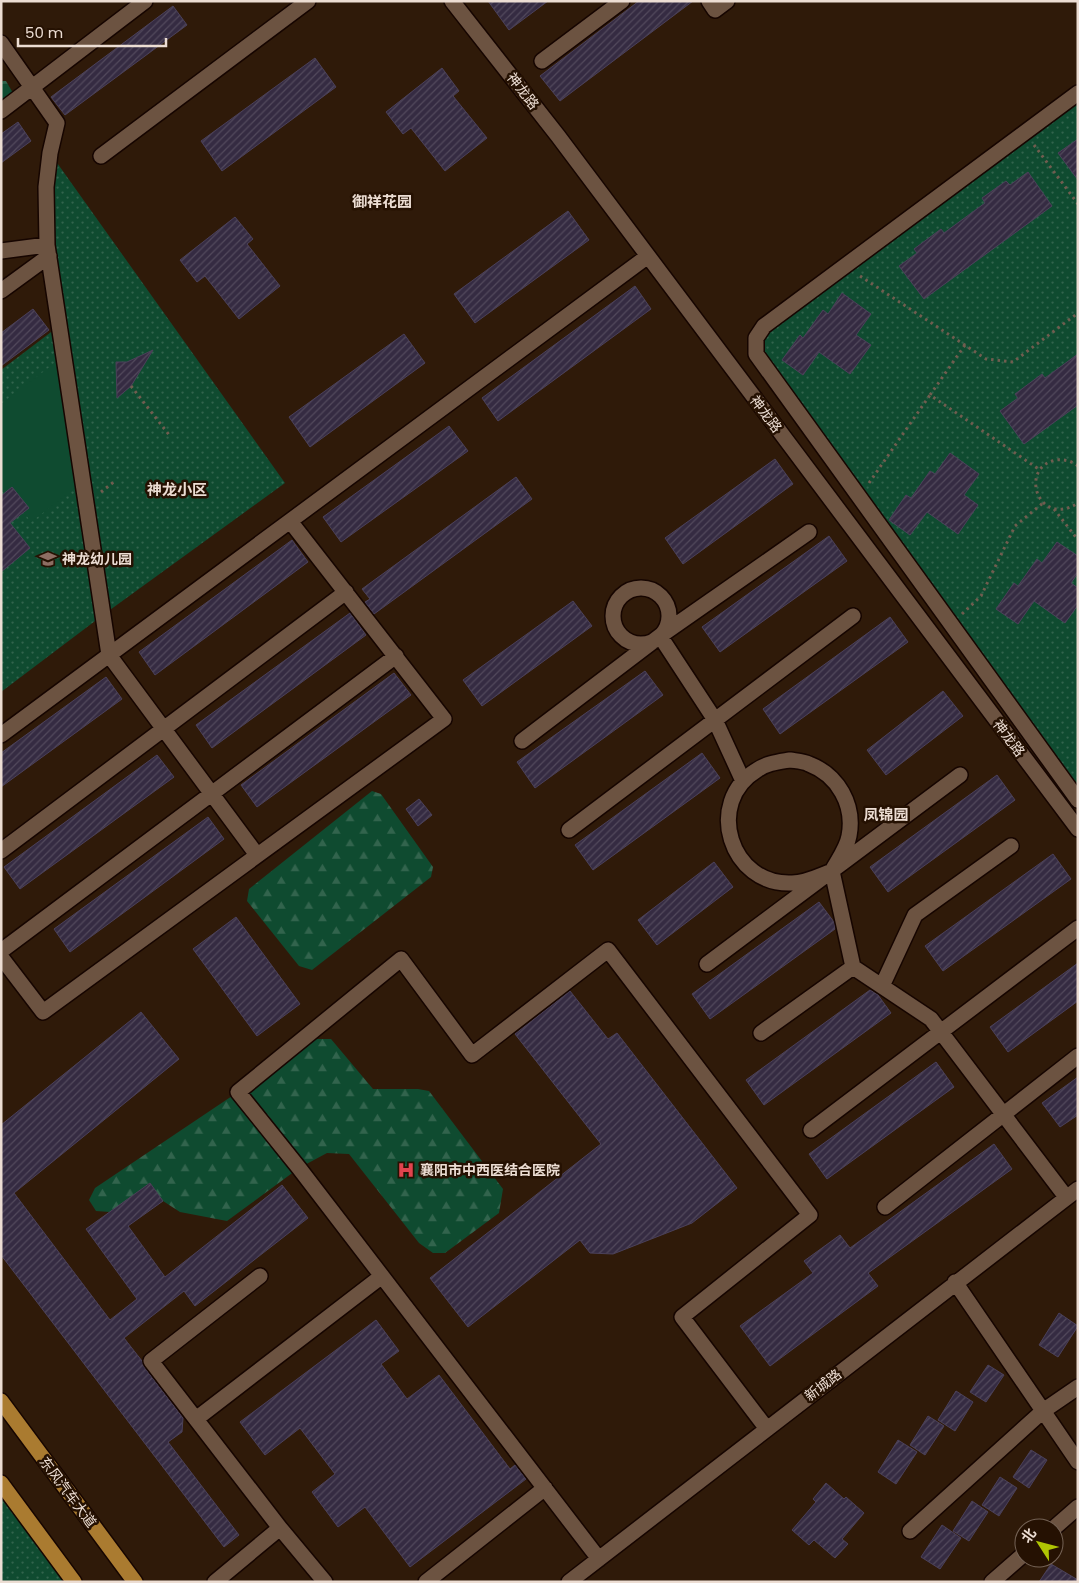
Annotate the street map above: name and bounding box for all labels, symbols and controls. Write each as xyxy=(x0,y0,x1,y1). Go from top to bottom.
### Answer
scale bar xyxy=(18,15,165,47)
text: 50 m xyxy=(25,22,63,43)
street label: 神龙路 xyxy=(502,68,544,114)
district label: 御祥花园 xyxy=(352,191,412,212)
street label: 神龙路 xyxy=(745,391,787,437)
district label: 神龙小区 xyxy=(147,479,207,500)
school or university icon: 神龙幼儿园 xyxy=(38,549,58,569)
place label: 神龙幼儿园 xyxy=(62,549,132,569)
street label: 神龙路 xyxy=(988,715,1030,761)
district label: 凤锦园 xyxy=(863,804,909,825)
hospital icon: 襄阳市中西医结合医院 xyxy=(396,1160,416,1180)
place label: 襄阳市中西医结合医院 xyxy=(420,1160,560,1180)
street label: 新城路 xyxy=(800,1364,846,1406)
street label: 东风汽车大道 xyxy=(35,1452,101,1532)
north arrow xyxy=(1014,1518,1064,1568)
text: 北 xyxy=(1016,1524,1041,1547)

